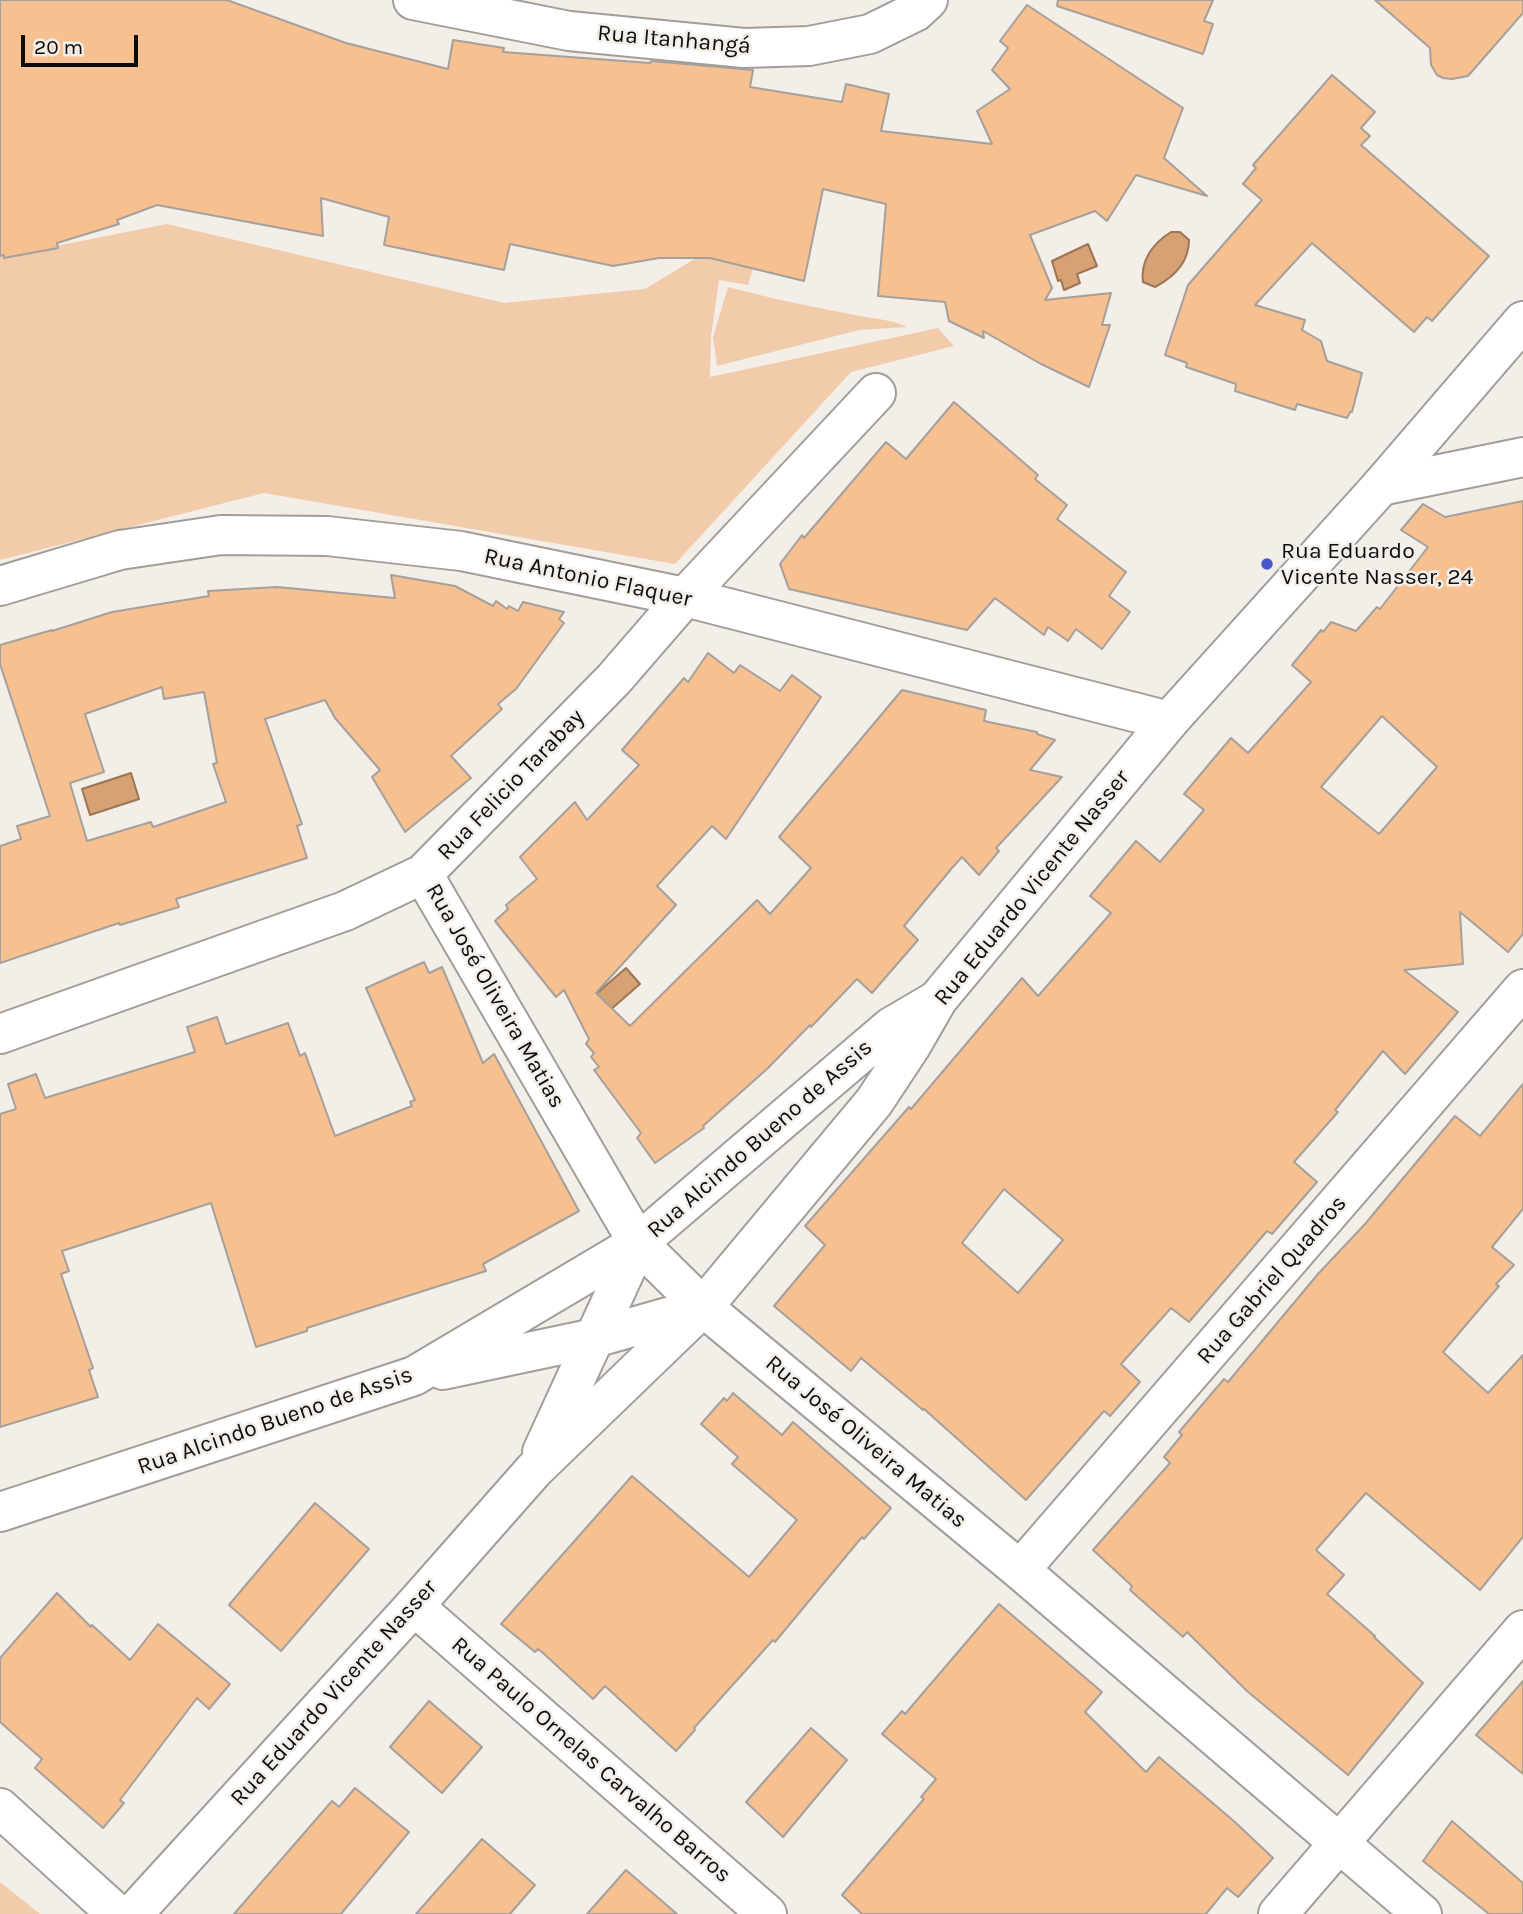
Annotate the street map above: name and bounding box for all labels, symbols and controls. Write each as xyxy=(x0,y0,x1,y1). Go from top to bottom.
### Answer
street label: Rua Itanhangá xyxy=(596,20,752,60)
scale bar xyxy=(24,21,142,65)
text: 20 m xyxy=(34,35,83,59)
place label: Rua Eduardo Vicente Nasser, 24 xyxy=(1281,537,1473,591)
street label: Rua Antonio Flaquer xyxy=(482,542,694,614)
marker: Rua Eduardo Vicente Nasser, 24 xyxy=(1259,556,1275,572)
street label: Rua Felicio Tarabay xyxy=(432,704,590,866)
street label: Rua Eduardo Vicente Nasser xyxy=(928,765,1136,1011)
street label: Rua José Oliveira Matias xyxy=(419,879,571,1113)
street label: Rua Alcindo Bueno de Assis xyxy=(642,1034,878,1244)
street label: Rua Gabriel Quadros xyxy=(1191,1190,1353,1370)
street label: Rua José Oliveira Matias xyxy=(760,1350,972,1534)
street label: Rua Alcindo Bueno de Assis xyxy=(134,1361,416,1481)
street label: Rua Eduardo Vicente Nasser xyxy=(225,1574,443,1812)
street label: Rua Paulo Ornelas Carvalho Barros xyxy=(446,1631,736,1889)

